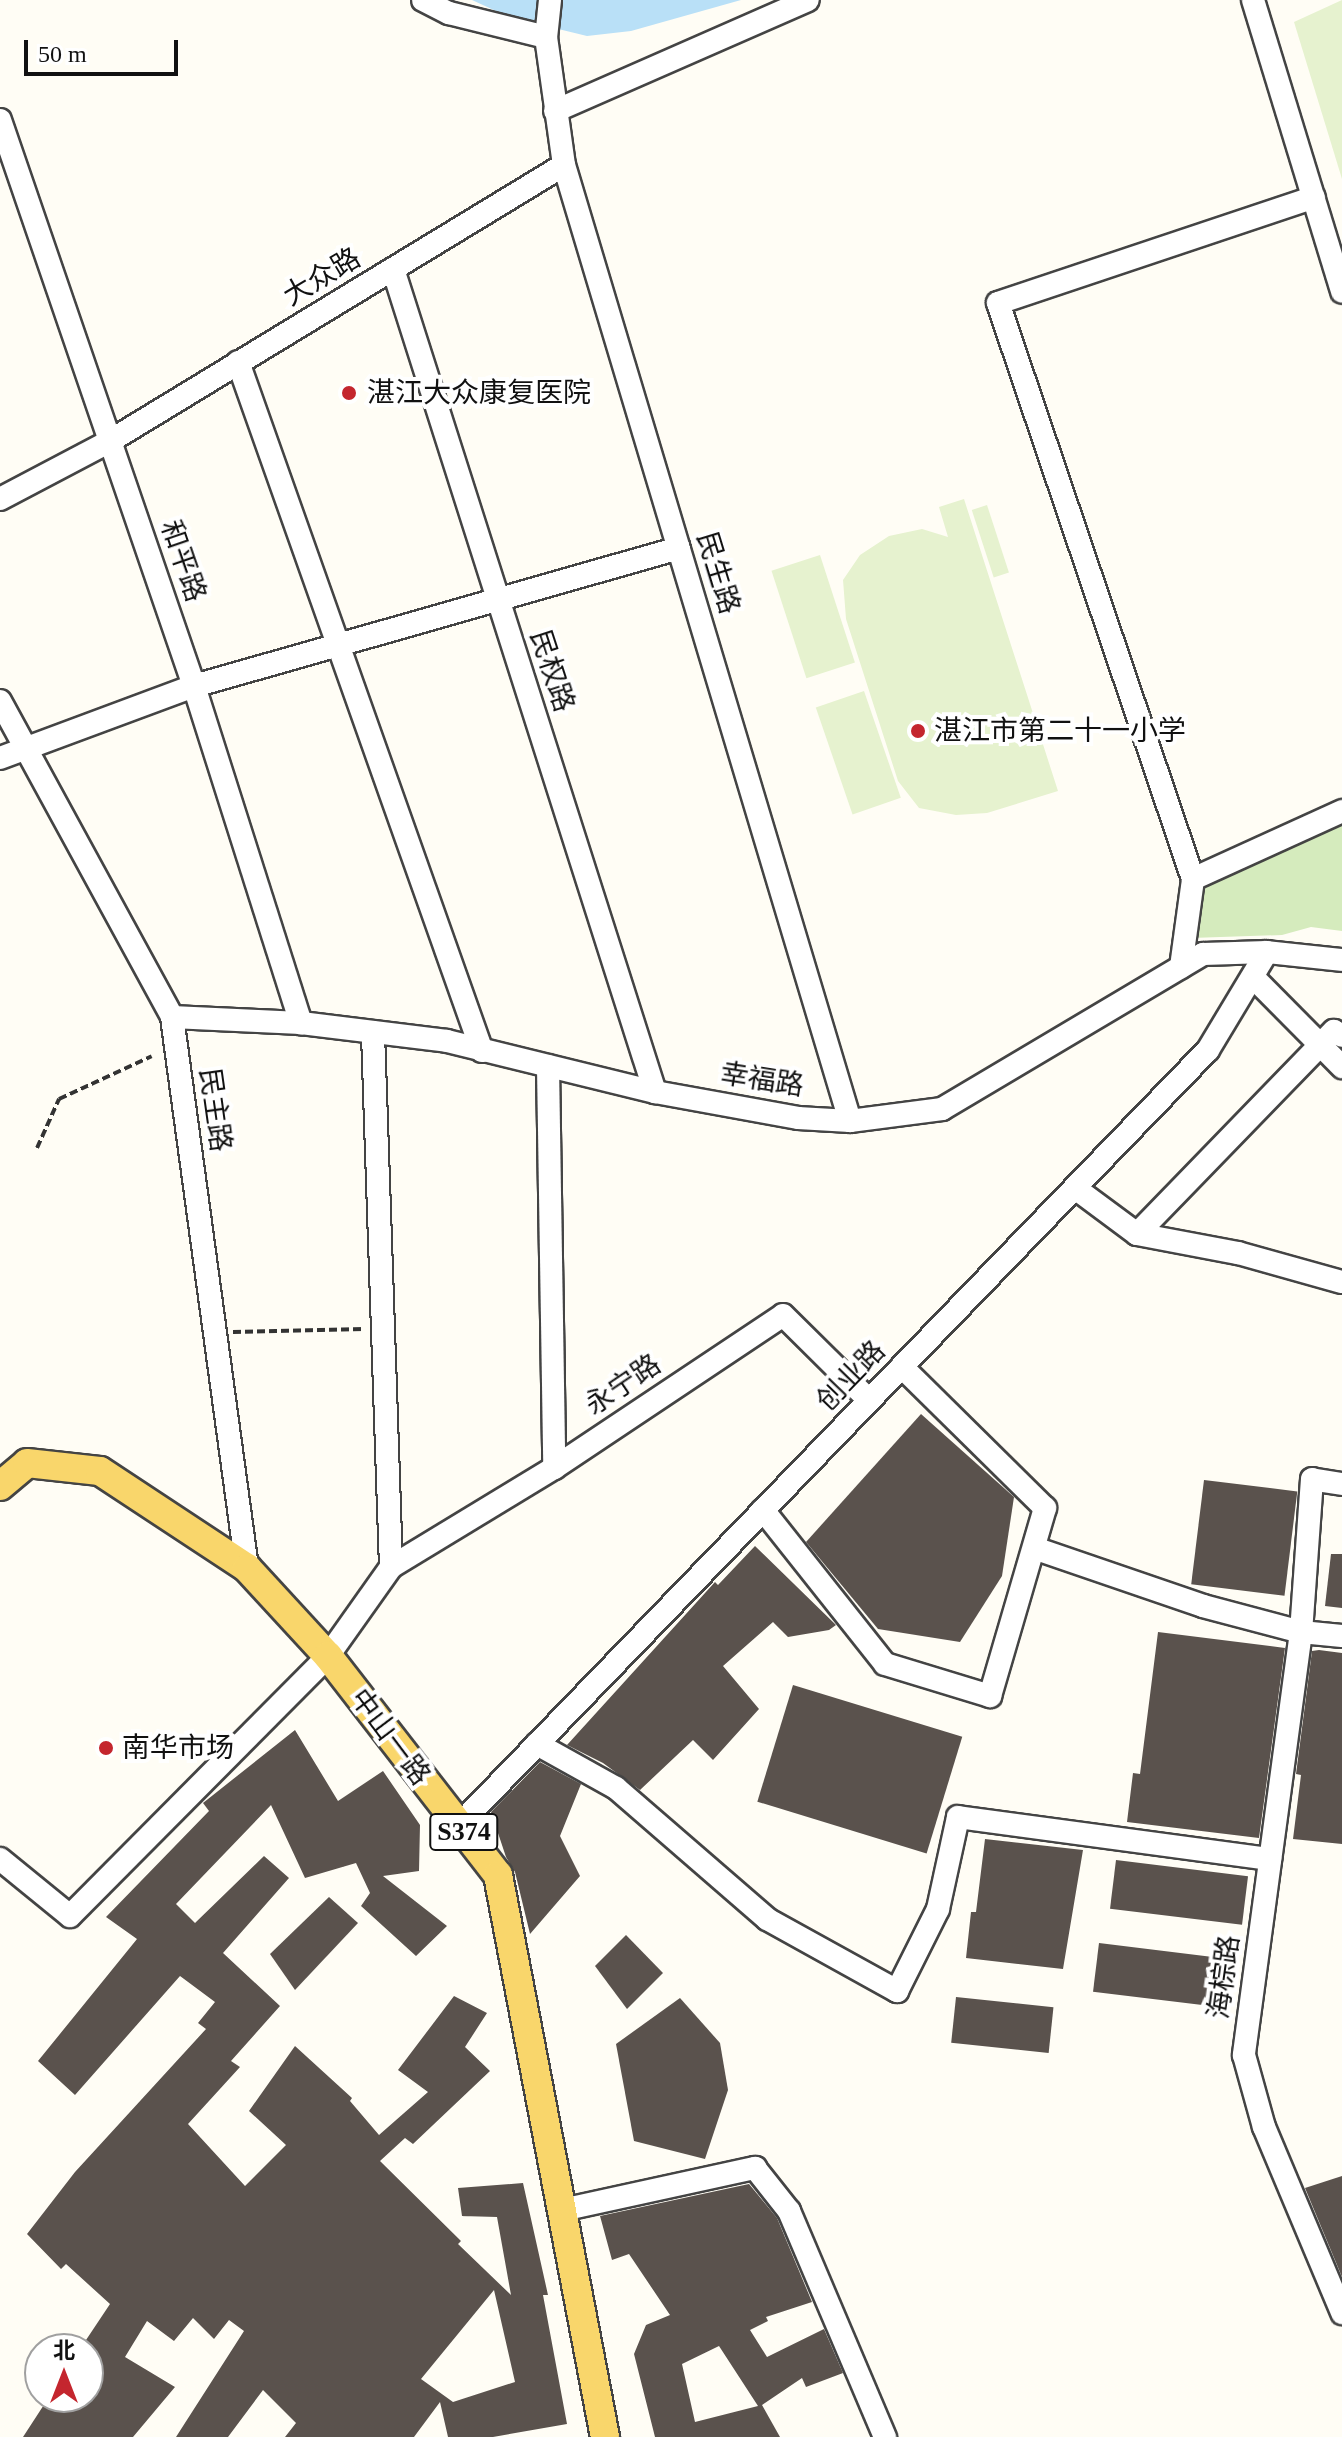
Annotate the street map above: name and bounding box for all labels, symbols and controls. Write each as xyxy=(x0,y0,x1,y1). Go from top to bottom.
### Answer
scale bar xyxy=(28,24,182,74)
text: 50 m xyxy=(38,41,87,67)
street label: 大众路 xyxy=(277,241,367,313)
place label: 湛江大众康复医院 xyxy=(367,376,591,410)
marker: 湛江大众康复医院 xyxy=(338,382,360,404)
street label: 和平路 xyxy=(153,516,213,606)
street label: 民生路 xyxy=(690,528,746,618)
street label: 民权路 xyxy=(523,626,581,716)
place label: 湛江市第二十一小学 xyxy=(934,714,1186,748)
marker: 湛江市第二十一小学 xyxy=(909,722,927,740)
street label: 幸福路 xyxy=(718,1057,806,1103)
street label: 民主路 xyxy=(193,1066,237,1154)
street label: 创业路 xyxy=(810,1334,892,1418)
street label: 永宁路 xyxy=(579,1348,667,1422)
street label: 中山一路 xyxy=(343,1682,437,1792)
place label: 南华市场 xyxy=(122,1731,234,1765)
marker: 南华市场 xyxy=(97,1739,115,1757)
road number: S374 xyxy=(428,1810,500,1854)
street label: 海棕路 xyxy=(1202,1933,1246,2021)
north arrow xyxy=(24,2333,104,2413)
text: 北 xyxy=(53,2338,75,2363)

